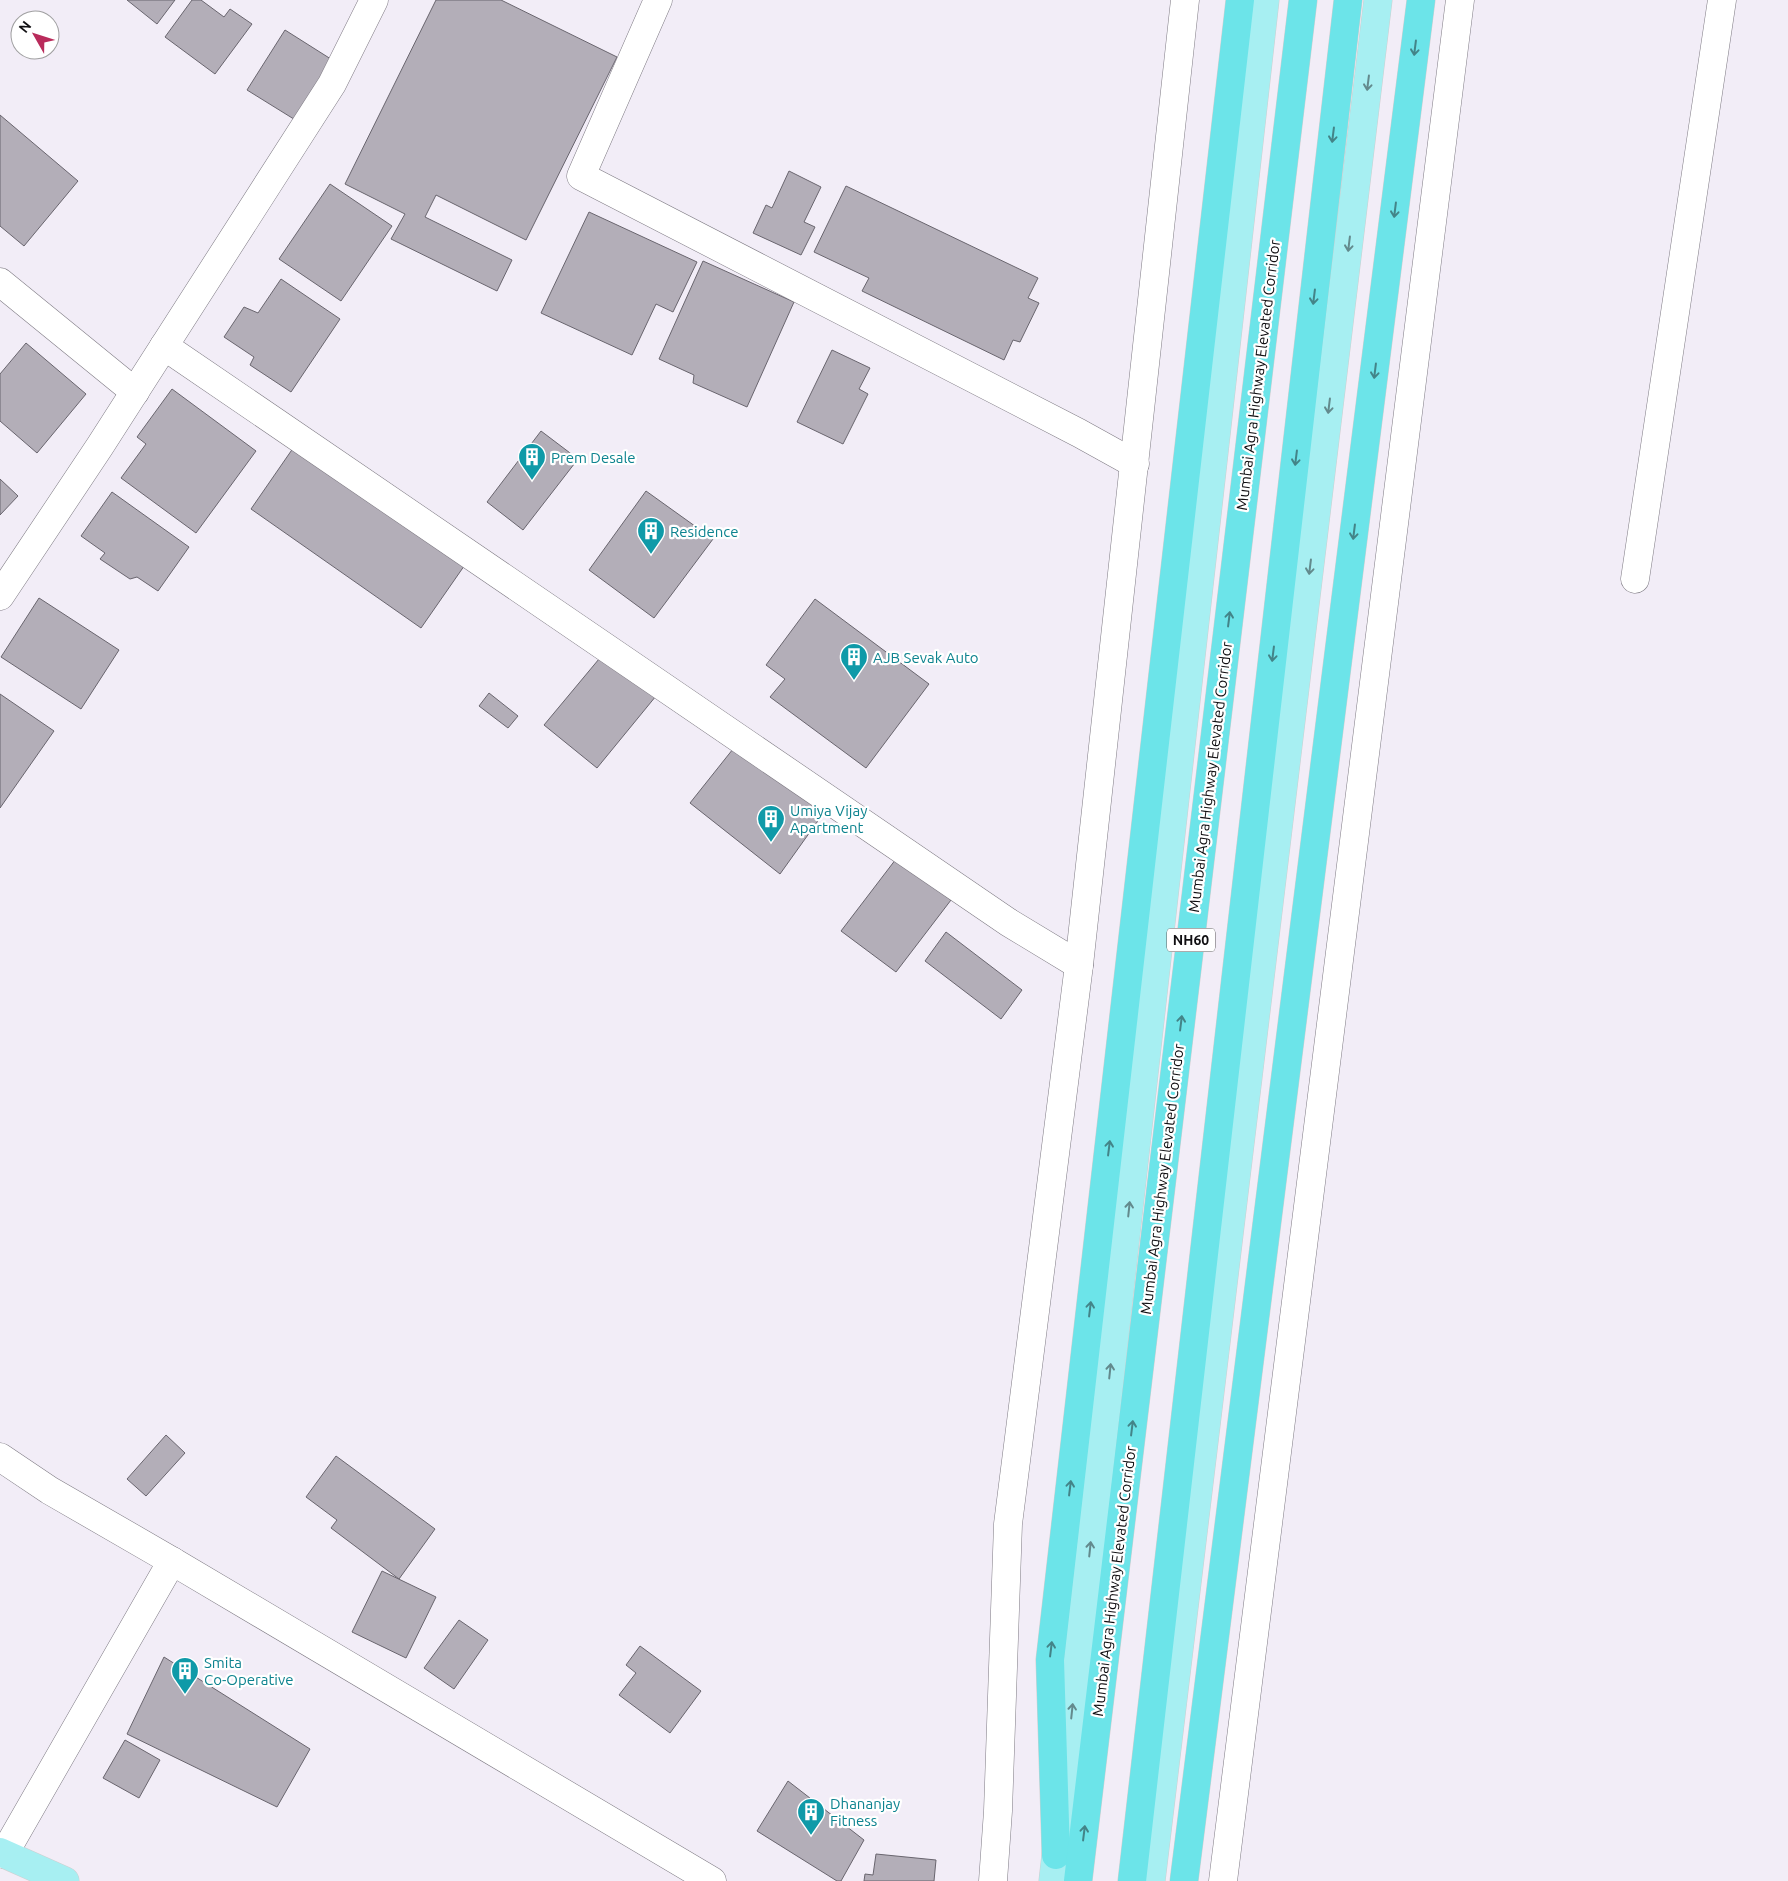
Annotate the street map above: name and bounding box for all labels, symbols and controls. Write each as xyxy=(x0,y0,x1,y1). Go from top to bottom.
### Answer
north arrow xyxy=(10,10,60,60)
text: N xyxy=(15,18,34,36)
one-way arrow xyxy=(1410,40,1420,56)
one-way arrow xyxy=(1363,75,1373,91)
one-way arrow xyxy=(1328,127,1338,143)
one-way arrow xyxy=(1390,201,1400,217)
one-way arrow xyxy=(1344,236,1354,252)
street label: Mumbai Agra Highway Elevated Corridor xyxy=(1233,238,1283,511)
one-way arrow xyxy=(1309,288,1319,304)
one-way arrow xyxy=(1370,362,1380,378)
one-way arrow xyxy=(1324,397,1334,413)
building icon: Prem Desale xyxy=(517,442,547,481)
place label: Prem Desale xyxy=(551,449,636,466)
one-way arrow xyxy=(1291,450,1301,466)
building icon: Residence xyxy=(636,516,666,555)
place label: Residence xyxy=(670,523,739,540)
one-way arrow xyxy=(1349,524,1359,540)
one-way arrow xyxy=(1305,559,1315,575)
one-way arrow xyxy=(1224,611,1234,627)
street label: Mumbai Agra Highway Elevated Corridor xyxy=(1185,640,1235,913)
building icon: AJB Sevak Auto xyxy=(839,642,869,681)
one-way arrow xyxy=(1268,646,1278,662)
place label: AJB Sevak Auto xyxy=(873,649,979,666)
place label: Umiya Vijay Apartment xyxy=(790,802,867,836)
building icon: Umiya Vijay Apartment xyxy=(756,804,786,843)
road number: NH60 xyxy=(1167,928,1215,952)
one-way arrow xyxy=(1176,1016,1186,1032)
street label: Mumbai Agra Highway Elevated Corridor xyxy=(1137,1042,1187,1315)
one-way arrow xyxy=(1104,1140,1114,1156)
one-way arrow xyxy=(1124,1201,1134,1217)
one-way arrow xyxy=(1085,1301,1095,1317)
one-way arrow xyxy=(1105,1363,1115,1379)
one-way arrow xyxy=(1127,1420,1137,1436)
street label: Mumbai Agra Highway Elevated Corridor xyxy=(1089,1444,1139,1717)
one-way arrow xyxy=(1065,1480,1075,1496)
one-way arrow xyxy=(1085,1542,1095,1558)
one-way arrow xyxy=(1046,1642,1056,1658)
place label: Smita Co-Operative xyxy=(204,1654,294,1688)
building icon: Smita Co-Operative xyxy=(170,1656,200,1695)
one-way arrow xyxy=(1067,1703,1077,1719)
place label: Dhananjay Fitness xyxy=(830,1795,900,1829)
building icon: Dhananjay Fitness xyxy=(796,1797,826,1836)
one-way arrow xyxy=(1079,1825,1089,1841)

